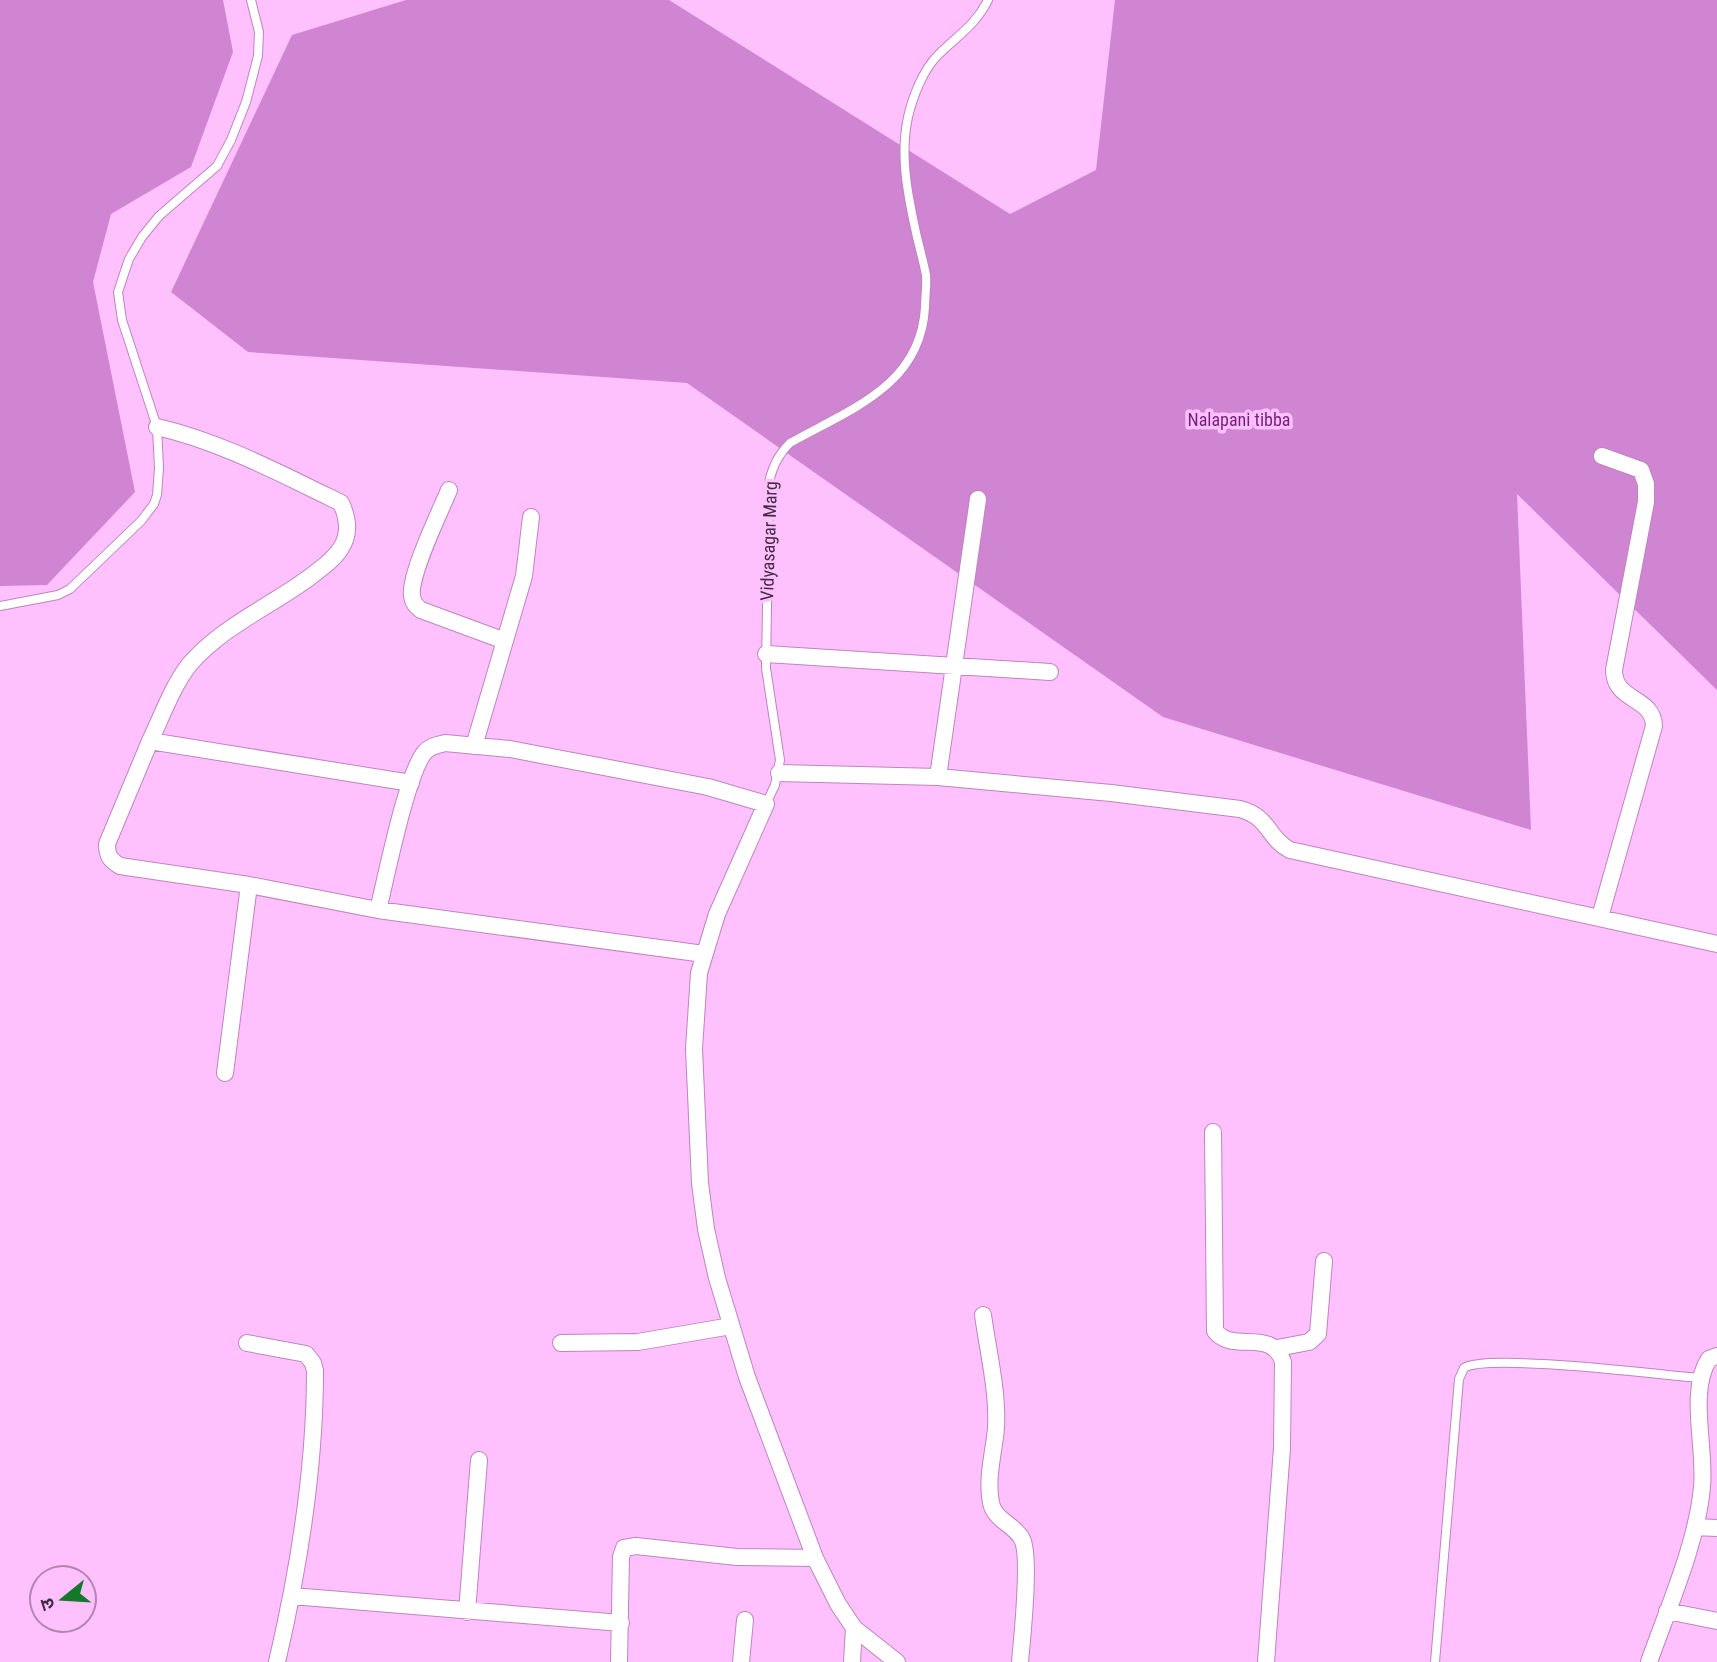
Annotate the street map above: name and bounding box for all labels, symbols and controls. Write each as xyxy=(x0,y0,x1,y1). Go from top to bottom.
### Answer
park label: Nalapani tibba xyxy=(1188,409,1290,430)
street label: Vidyasagar Marg xyxy=(756,481,781,601)
north arrow xyxy=(28,1564,98,1634)
text: उ xyxy=(34,1594,60,1613)

